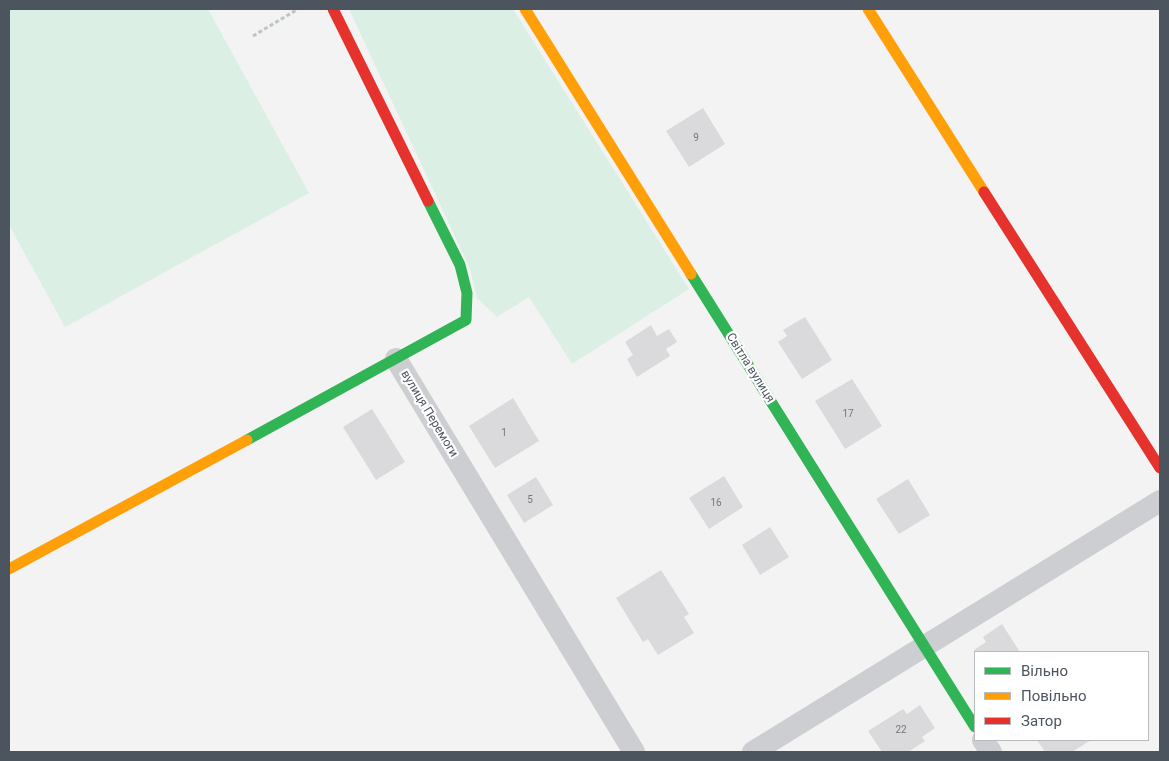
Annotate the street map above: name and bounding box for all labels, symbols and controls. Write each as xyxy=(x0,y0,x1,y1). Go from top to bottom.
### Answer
house number: 9 xyxy=(693,132,699,144)
street label: Світла вулиця xyxy=(723,331,777,405)
street label: вулиця Перемоги xyxy=(397,368,461,460)
house number: 17 xyxy=(842,408,854,420)
house number: 1 xyxy=(501,427,507,439)
house number: 5 xyxy=(527,494,533,506)
house number: 16 xyxy=(710,497,722,509)
legend xyxy=(974,651,1149,741)
text: Вільно xyxy=(1021,662,1068,680)
text: Повільно xyxy=(1021,687,1087,705)
text: Затор xyxy=(1021,712,1062,730)
house number: 22 xyxy=(895,724,907,736)

